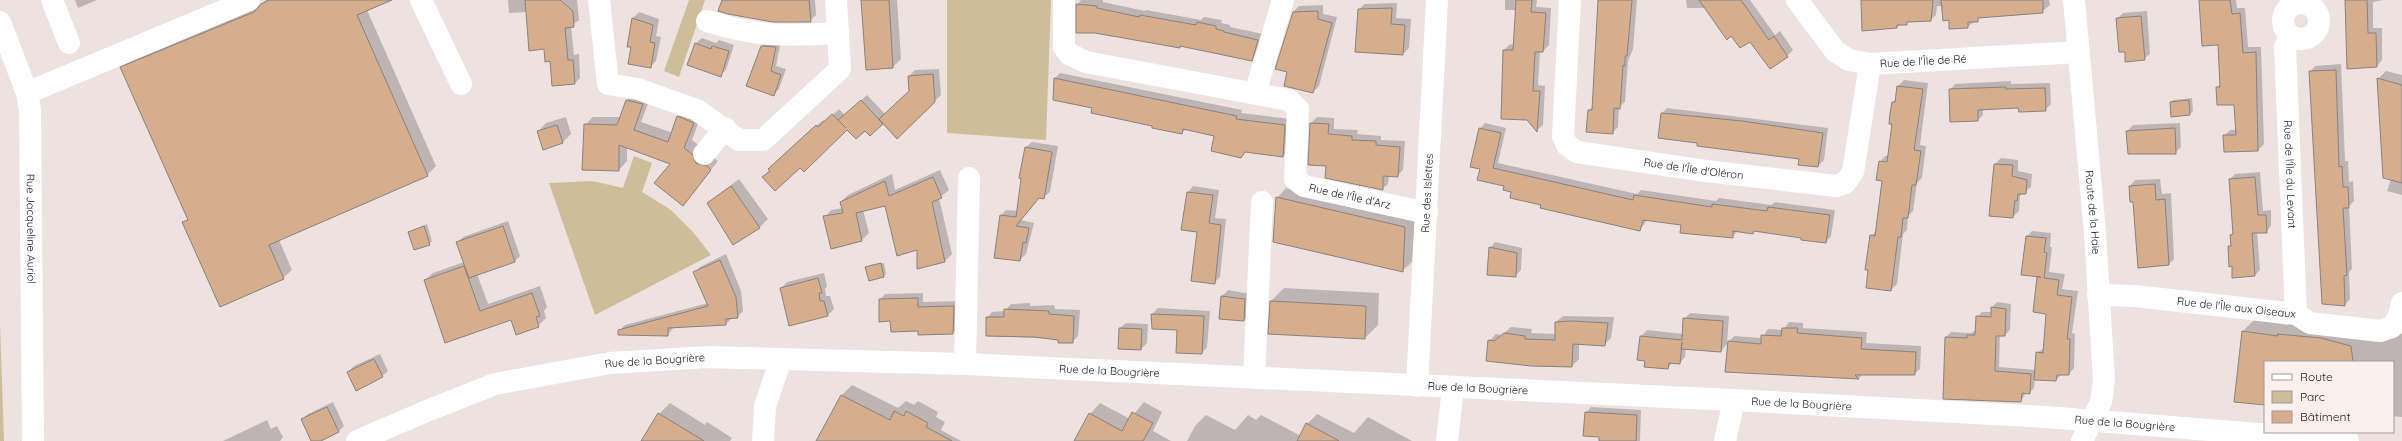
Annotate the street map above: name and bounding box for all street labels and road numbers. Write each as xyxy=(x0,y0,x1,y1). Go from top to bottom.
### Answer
street label: Rue de l'Île de Ré xyxy=(1879,51,1967,70)
street label: Rue de l'Île du Levant xyxy=(2281,120,2299,229)
street label: Rue des Islettes xyxy=(1418,153,1436,233)
street label: Rue de l'Île d'Oléron xyxy=(1643,155,1744,182)
street label: Route de la Haie xyxy=(2082,169,2103,255)
street label: Rue Jacqueline Auriol xyxy=(24,174,39,284)
street label: Rue de l'Île d'Arz xyxy=(1308,180,1392,212)
street label: Rue de l'Île aux Oiseaux xyxy=(2176,294,2296,321)
street label: Rue de la Bougrière xyxy=(603,350,705,371)
street label: Rue de la Bougrière xyxy=(1059,361,1160,380)
street label: Rue de la Bougrière xyxy=(1427,379,1529,397)
street label: Rue de la Bougrière xyxy=(1751,394,1852,413)
street label: Rue de la Bougrière xyxy=(2074,412,2176,434)

